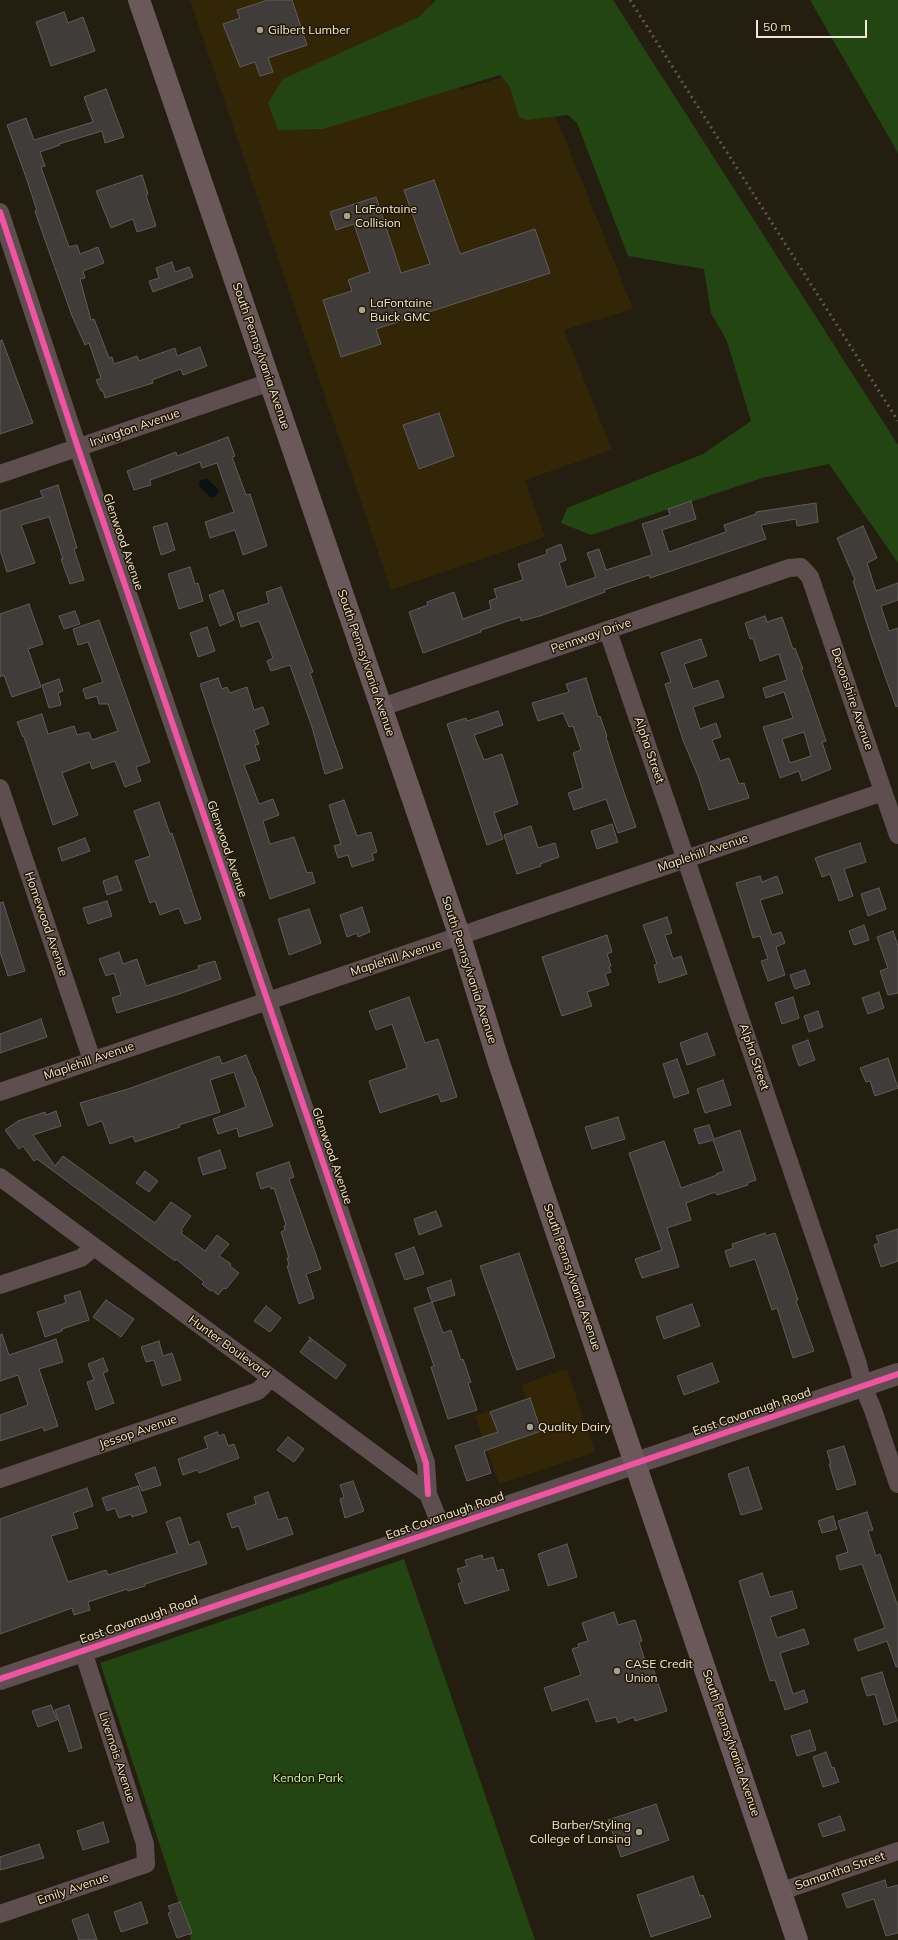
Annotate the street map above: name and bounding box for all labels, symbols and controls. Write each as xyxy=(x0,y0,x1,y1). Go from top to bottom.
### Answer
scale bar xyxy=(758,12,869,38)
text: 50 m xyxy=(763,19,791,34)
place label: Gilbert Lumber xyxy=(268,23,350,37)
marker: Gilbert Lumber xyxy=(255,25,265,35)
place label: LaFontaine Collision xyxy=(355,202,417,230)
marker: LaFontaine Collision xyxy=(342,211,352,221)
street label: South Pennsylvania Avenue xyxy=(229,281,293,431)
place label: LaFontaine Buick GMC xyxy=(370,296,432,324)
marker: LaFontaine Buick GMC xyxy=(357,305,367,315)
street label: Irvington Avenue xyxy=(88,406,182,450)
street label: Glenwood Avenue xyxy=(100,492,146,592)
street label: South Pennsylvania Avenue xyxy=(334,588,398,738)
street label: Pennway Drive xyxy=(549,616,633,656)
street label: Devonshire Avenue xyxy=(828,646,876,752)
street label: Alpha Street xyxy=(631,715,667,785)
street label: Glenwood Avenue xyxy=(204,799,250,899)
street label: Maplehill Avenue xyxy=(656,831,750,875)
street label: Homewood Avenue xyxy=(21,870,71,978)
street label: South Pennsylvania Avenue xyxy=(438,894,500,1046)
street label: Maplehill Avenue xyxy=(349,937,443,979)
street label: Alpha Street xyxy=(736,1022,772,1092)
street label: Maplehill Avenue xyxy=(42,1039,136,1083)
street label: Glenwood Avenue xyxy=(309,1106,355,1206)
street label: South Pennsylvania Avenue xyxy=(540,1202,604,1352)
street label: Hunter Boulevard xyxy=(185,1313,273,1381)
street label: East Cavanaugh Road xyxy=(691,1385,813,1439)
street label: Jessop Avenue xyxy=(97,1412,179,1452)
place label: Quality Dairy xyxy=(538,1420,611,1434)
marker: Quality Dairy xyxy=(525,1422,535,1432)
street label: East Cavanaugh Road xyxy=(384,1489,506,1543)
street label: East Cavanaugh Road xyxy=(78,1593,200,1647)
place label: CASE Credit Union xyxy=(625,1657,693,1685)
marker: CASE Credit Union xyxy=(612,1666,622,1676)
street label: South Pennsylvania Avenue xyxy=(699,1668,763,1818)
street label: Livernois Avenue xyxy=(96,1710,138,1804)
park label: Kendon Park xyxy=(273,1771,343,1785)
place label: Barber/Styling College of Lansing xyxy=(529,1818,631,1846)
marker: Barber/Styling College of Lansing xyxy=(634,1827,644,1837)
street label: Samantha Street xyxy=(793,1849,887,1893)
street label: Emily Avenue xyxy=(35,1870,111,1908)

